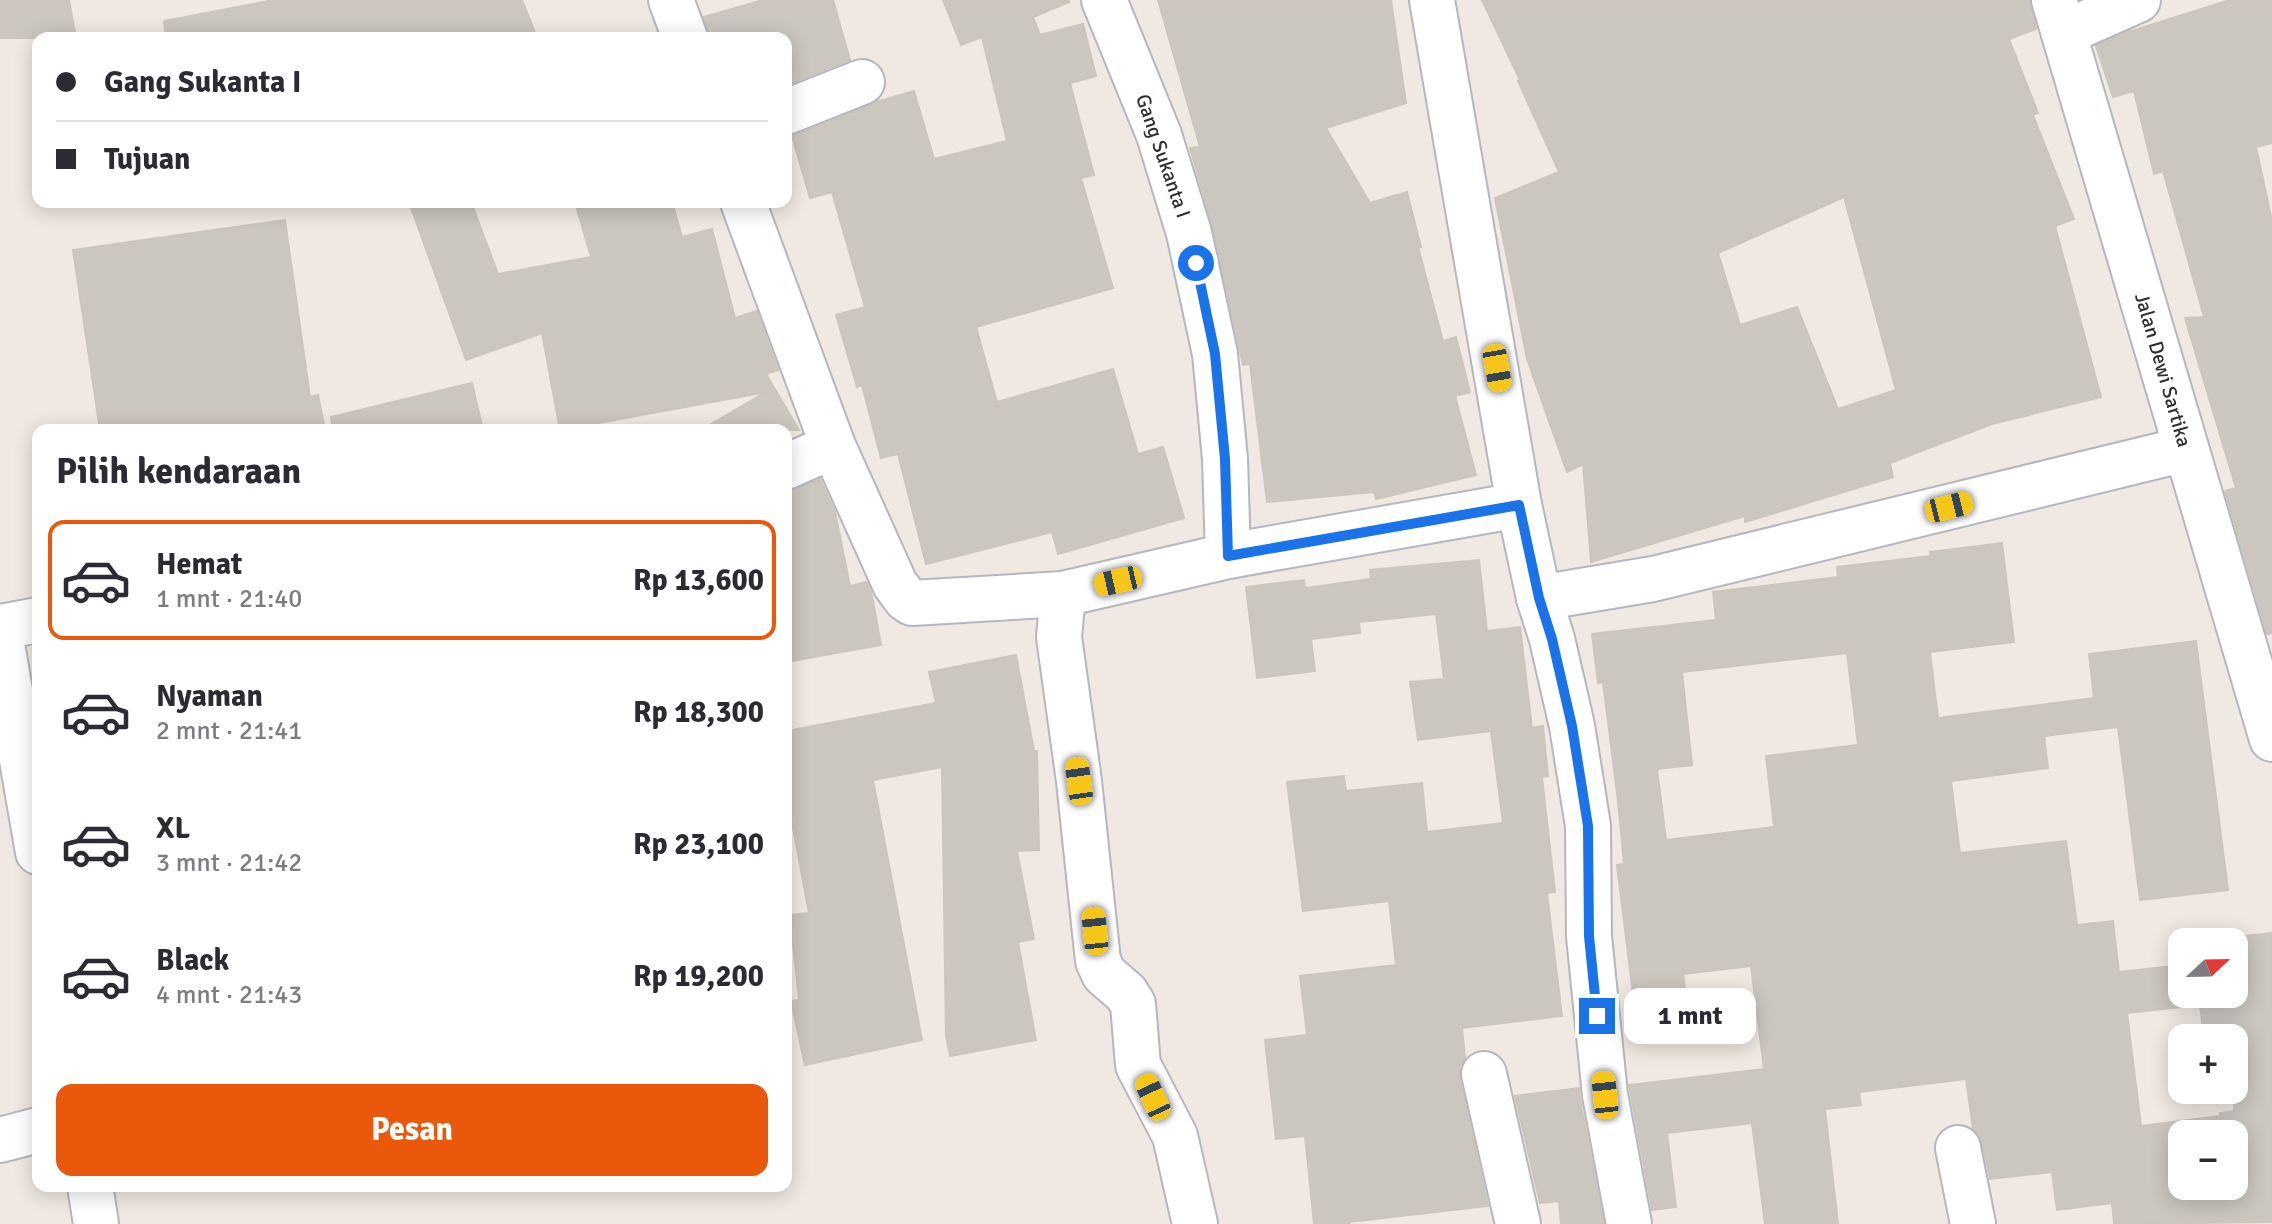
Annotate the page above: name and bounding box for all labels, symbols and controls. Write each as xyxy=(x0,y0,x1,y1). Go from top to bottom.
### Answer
text: Gang Sukanta I xyxy=(104,64,301,101)
street label: Gang Sukanta I xyxy=(1130,91,1196,221)
text: Tujuan xyxy=(104,141,191,178)
route start xyxy=(1178,245,1214,281)
street label: Jalan Dewi Sartika xyxy=(2129,290,2197,450)
car xyxy=(1481,342,1513,394)
text: Pilih kendaraan xyxy=(56,449,301,494)
car xyxy=(1923,490,1975,524)
icon: car xyxy=(60,544,132,616)
text: Hemat xyxy=(156,546,242,583)
text: Rp 13,600 xyxy=(633,562,764,599)
car xyxy=(1092,564,1144,598)
text: 1 mnt · 21:40 xyxy=(156,583,302,615)
icon: car xyxy=(60,676,132,748)
text: Nyaman xyxy=(156,678,263,715)
text: Rp 18,300 xyxy=(633,694,764,731)
text: 2 mnt · 21:41 xyxy=(156,715,302,747)
car xyxy=(1064,756,1094,806)
icon: car xyxy=(60,808,132,880)
text: XL xyxy=(156,810,190,847)
text: Rp 23,100 xyxy=(633,826,764,863)
text: 3 mnt · 21:42 xyxy=(156,847,302,879)
car xyxy=(1081,906,1109,956)
north arrow xyxy=(2168,928,2248,1008)
map controls xyxy=(2168,928,2248,1200)
icon: car xyxy=(60,940,132,1012)
text: Black xyxy=(156,942,229,979)
text: Rp 19,200 xyxy=(633,958,764,995)
text: 4 mnt · 21:43 xyxy=(156,979,302,1011)
callout: 1 mnt xyxy=(1625,988,1757,1044)
route end xyxy=(1579,998,1615,1034)
text: 1 mnt xyxy=(1658,1000,1722,1032)
button: + xyxy=(2168,1024,2248,1104)
car xyxy=(1132,1070,1174,1124)
car xyxy=(1591,1070,1619,1120)
button: Pesan xyxy=(56,1084,768,1176)
button: − xyxy=(2168,1120,2248,1200)

